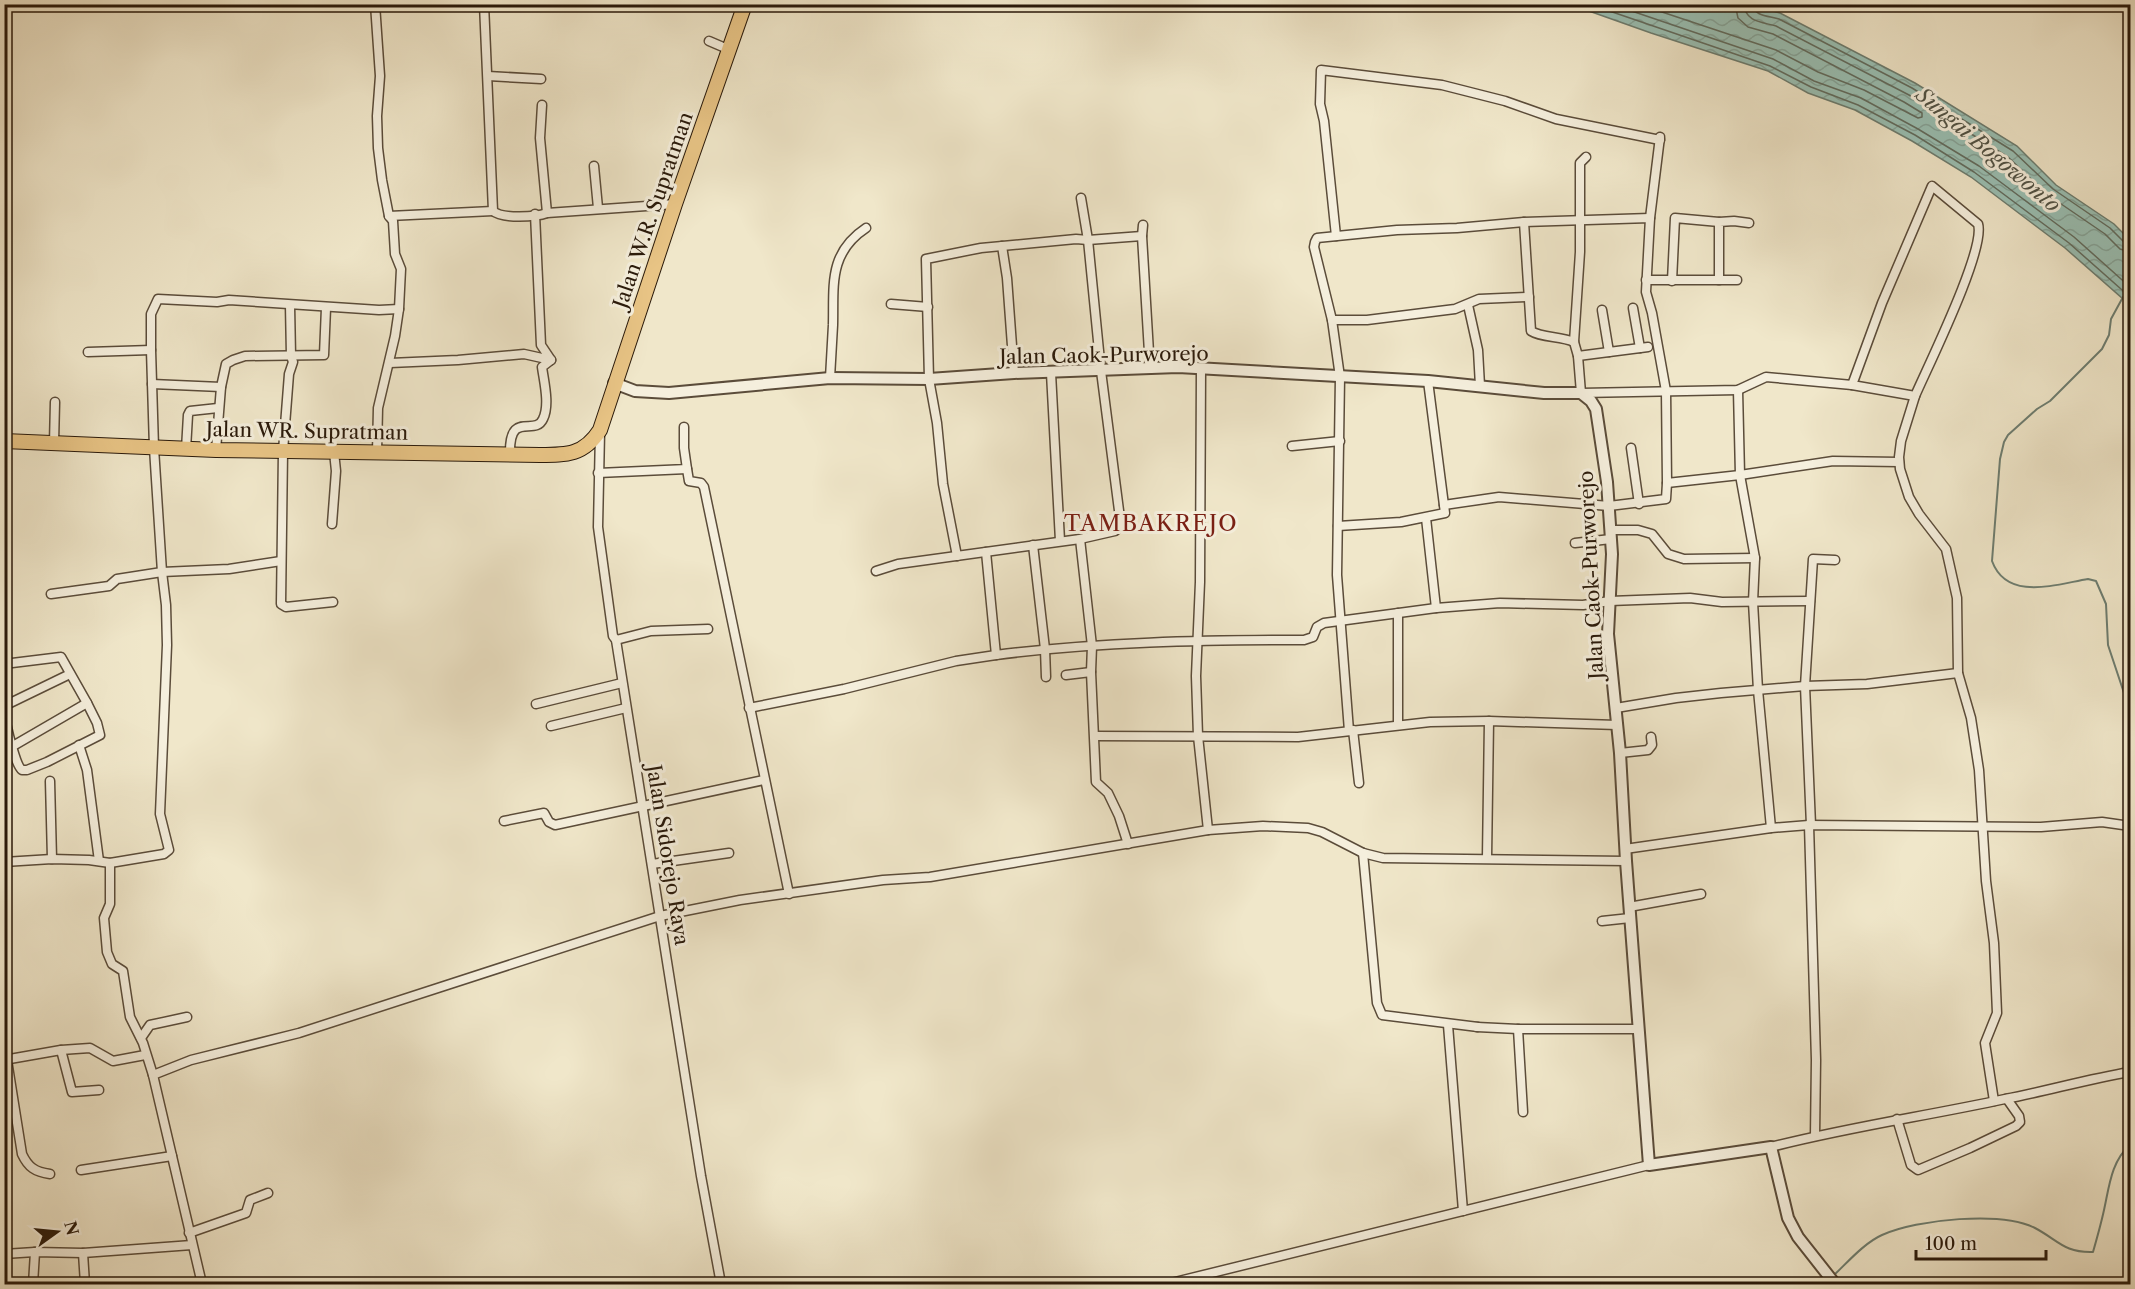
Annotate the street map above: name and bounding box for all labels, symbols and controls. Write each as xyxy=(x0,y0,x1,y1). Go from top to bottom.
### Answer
water label: Sungai Bogowonto xyxy=(1910,81,2066,217)
street label: Jalan W.R. Supratman xyxy=(607,108,698,314)
street label: Jalan Caok-Purworejo xyxy=(996,341,1209,369)
street label: Jalan WR. Supratman xyxy=(203,417,409,445)
street label: Jalan Caok-Purworejo xyxy=(1574,470,1609,683)
district label: TAMBAKREJO xyxy=(1064,510,1238,537)
street label: Jalan Sidorejo Raya xyxy=(641,760,694,948)
north arrow xyxy=(27,1202,87,1262)
text: N xyxy=(60,1219,83,1238)
scale bar xyxy=(1916,1223,2046,1261)
text: 100 m xyxy=(1925,1233,1977,1255)

